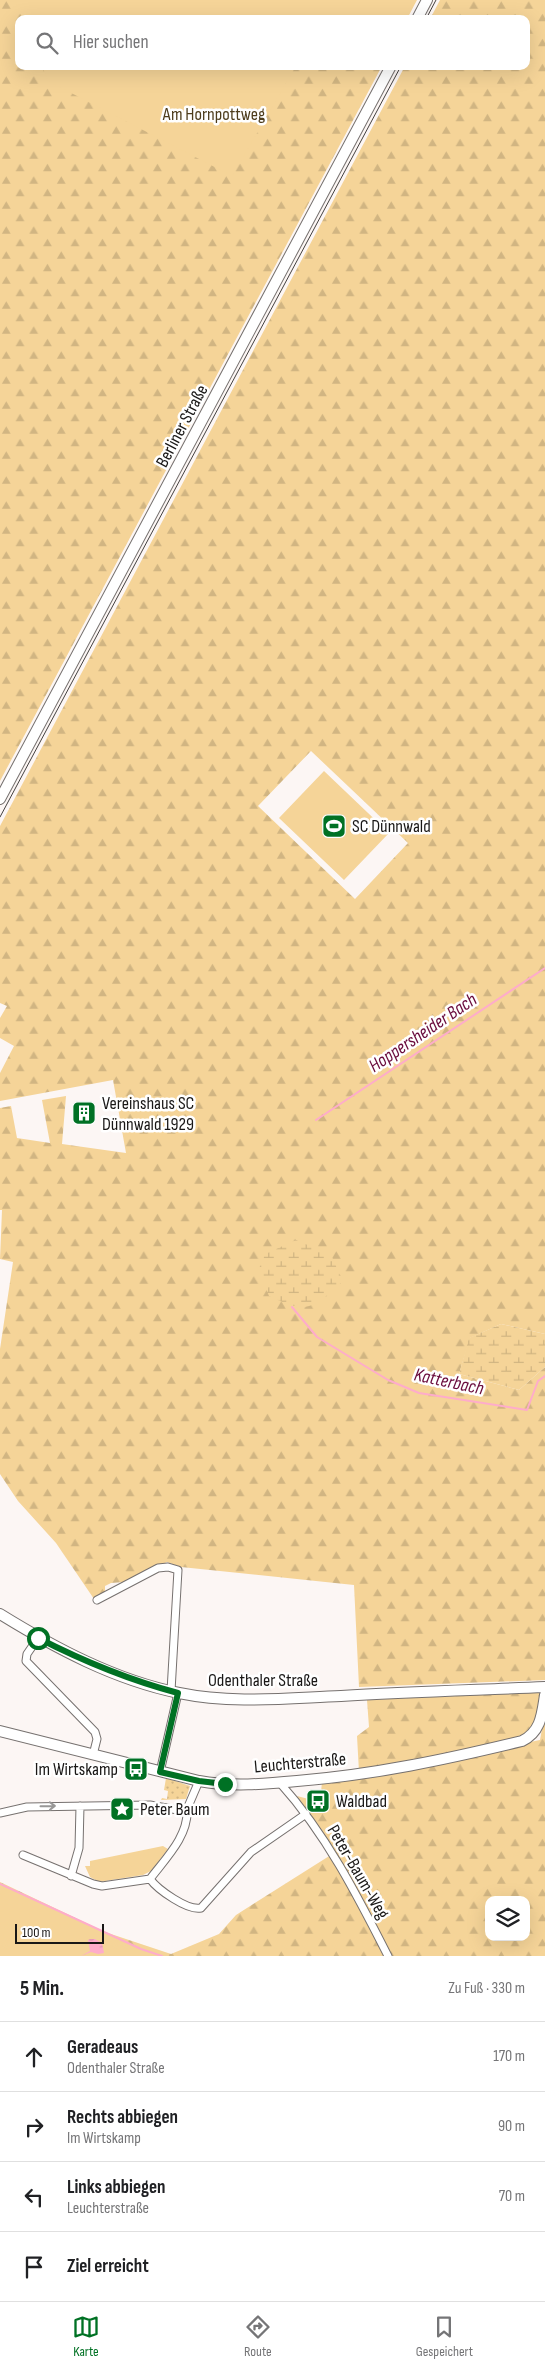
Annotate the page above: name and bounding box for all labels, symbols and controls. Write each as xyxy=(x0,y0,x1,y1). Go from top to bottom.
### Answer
search box xyxy=(15,15,530,70)
icon: search xyxy=(33,29,61,57)
text: Hier suchen xyxy=(73,31,149,54)
park label: Am Hornpottweg xyxy=(162,104,265,125)
street label: Berliner Straße xyxy=(152,381,212,471)
sports icon: SC Dünnwald xyxy=(321,813,347,839)
place label: SC Dünnwald xyxy=(352,816,431,837)
water label: Hoppersheider Bach xyxy=(365,988,482,1078)
place label: Vereinshaus SC Dünnwald 1929 xyxy=(102,1093,194,1135)
building icon: Vereinshaus SC Dünnwald 1929 xyxy=(71,1100,97,1126)
water label: Katterbach xyxy=(412,1363,486,1401)
route start xyxy=(27,1627,50,1650)
street label: Odenthaler Straße xyxy=(208,1670,318,1691)
street label: Leuchterstraße xyxy=(253,1749,347,1777)
bus stop icon: Im Wirtskamp xyxy=(123,1756,149,1782)
place label: Im Wirtskamp xyxy=(35,1759,118,1780)
route end xyxy=(214,1773,237,1796)
bus stop icon: Waldbad xyxy=(305,1788,331,1814)
place label: Waldbad xyxy=(336,1791,387,1812)
place icon: Peter Baum xyxy=(109,1796,135,1822)
place label: Peter Baum xyxy=(140,1799,209,1820)
one-way arrow xyxy=(40,1802,56,1811)
street label: Peter-Baum-Weg xyxy=(323,1821,393,1923)
map controls xyxy=(485,1896,530,1941)
button: layers xyxy=(485,1896,530,1941)
scale bar xyxy=(15,1921,104,1944)
text: 100 m xyxy=(22,1924,51,1941)
text: 5 Min. xyxy=(20,1976,64,2001)
text: Zu Fuß · 330 m xyxy=(448,1979,525,1998)
text: Geradeaus xyxy=(67,2036,138,2059)
icon: ahead xyxy=(20,2043,48,2071)
text: 170 m xyxy=(493,2047,525,2066)
text: Odenthaler Straße xyxy=(67,2059,165,2078)
text: Rechts abbiegen xyxy=(67,2106,178,2129)
icon: right xyxy=(20,2113,48,2141)
text: 90 m xyxy=(498,2117,525,2136)
text: Im Wirtskamp xyxy=(67,2129,141,2148)
text: Links abbiegen xyxy=(67,2176,165,2199)
icon: left xyxy=(20,2183,48,2211)
text: 70 m xyxy=(499,2187,525,2206)
text: Leuchterstraße xyxy=(67,2199,149,2218)
icon: arrive xyxy=(20,2253,48,2281)
text: Ziel erreicht xyxy=(67,2255,149,2278)
tab: Karte xyxy=(72,2313,100,2360)
tab: Route xyxy=(244,2313,272,2360)
tab: Gespeichert xyxy=(416,2313,473,2360)

